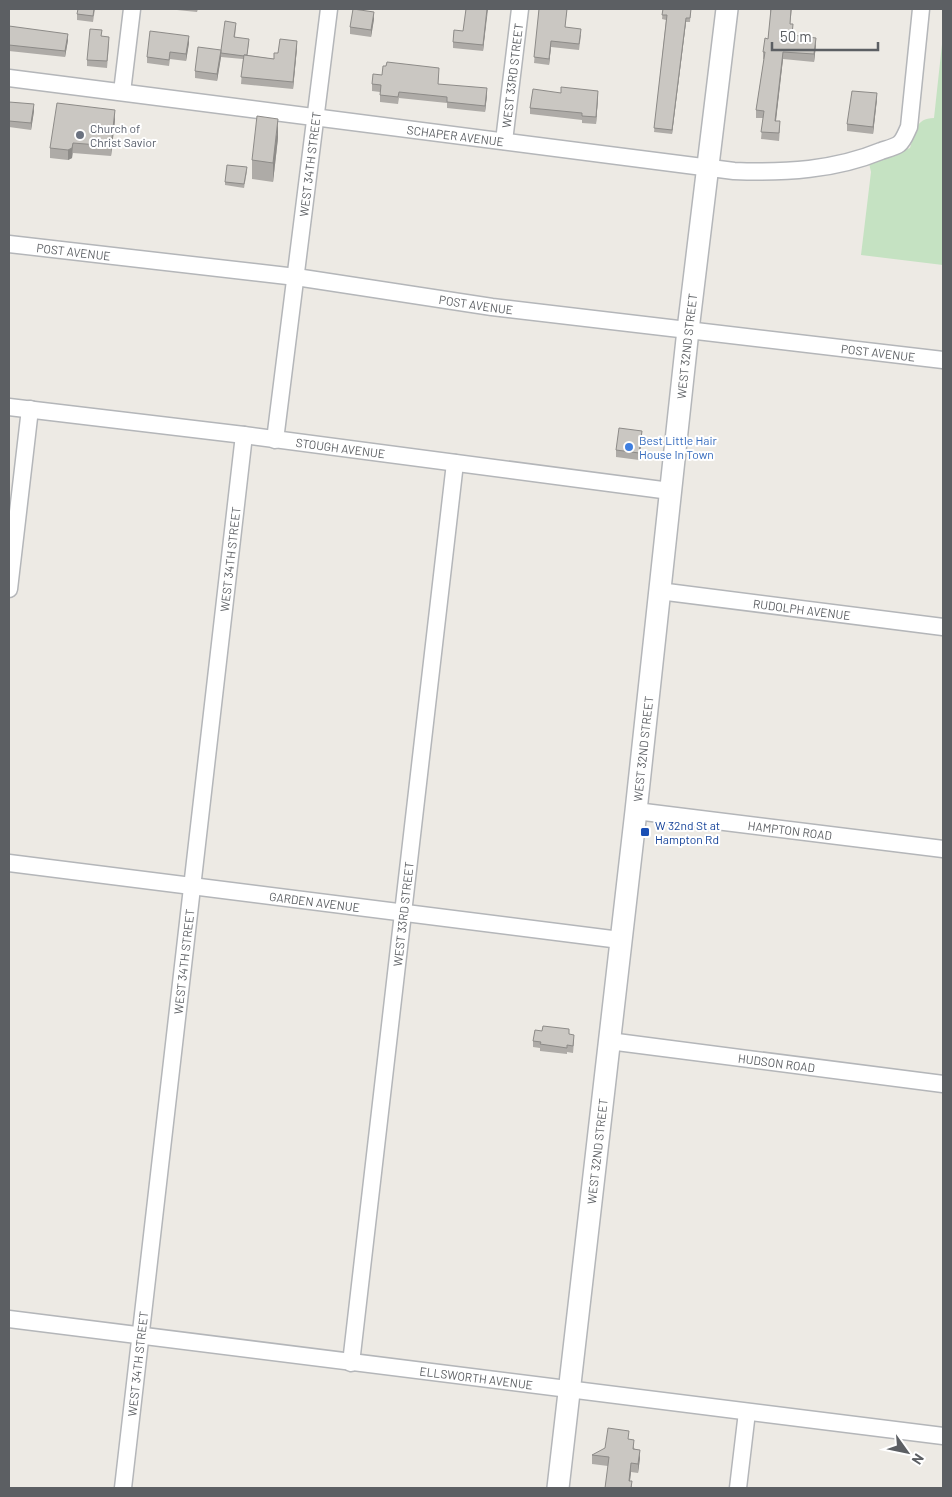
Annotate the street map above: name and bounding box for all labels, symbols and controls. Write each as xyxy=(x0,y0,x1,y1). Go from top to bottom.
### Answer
scale bar xyxy=(772,20,878,52)
street label: WEST 33RD STREET xyxy=(499,22,525,129)
text: 50 m xyxy=(780,27,812,45)
street label: WEST 34TH STREET xyxy=(296,111,323,218)
place label: Church of Christ Savior xyxy=(90,121,157,149)
street label: SCHAPER AVENUE xyxy=(406,122,505,148)
marker: Church of Christ Savior xyxy=(74,129,86,141)
street label: POST AVENUE xyxy=(36,240,111,263)
street label: POST AVENUE xyxy=(438,292,514,316)
street label: WEST 32ND STREET xyxy=(674,292,699,400)
street label: POST AVENUE xyxy=(840,341,916,364)
place label: Best Little Hair House In Town xyxy=(639,433,718,461)
street label: STOUGH AVENUE xyxy=(295,435,386,460)
marker: Best Little Hair House In Town xyxy=(623,441,635,453)
street label: WEST 34TH STREET xyxy=(217,506,243,612)
street label: RUDOLPH AVENUE xyxy=(752,596,851,622)
street label: WEST 32ND STREET xyxy=(630,695,655,802)
place label: W 32nd St at Hampton Rd xyxy=(655,818,720,846)
street label: HAMPTON ROAD xyxy=(747,818,833,842)
marker: W 32nd St at Hampton Rd xyxy=(639,826,651,838)
street label: WEST 33RD STREET xyxy=(390,861,416,967)
street label: GARDEN AVENUE xyxy=(268,889,361,914)
street label: WEST 34TH STREET xyxy=(171,908,197,1015)
street label: HUDSON ROAD xyxy=(737,1051,816,1074)
street label: WEST 32ND STREET xyxy=(584,1097,610,1205)
street label: WEST 34TH STREET xyxy=(124,1310,150,1417)
street label: ELLSWORTH AVENUE xyxy=(419,1364,534,1392)
north arrow xyxy=(882,1427,932,1477)
text: N xyxy=(909,1451,928,1468)

